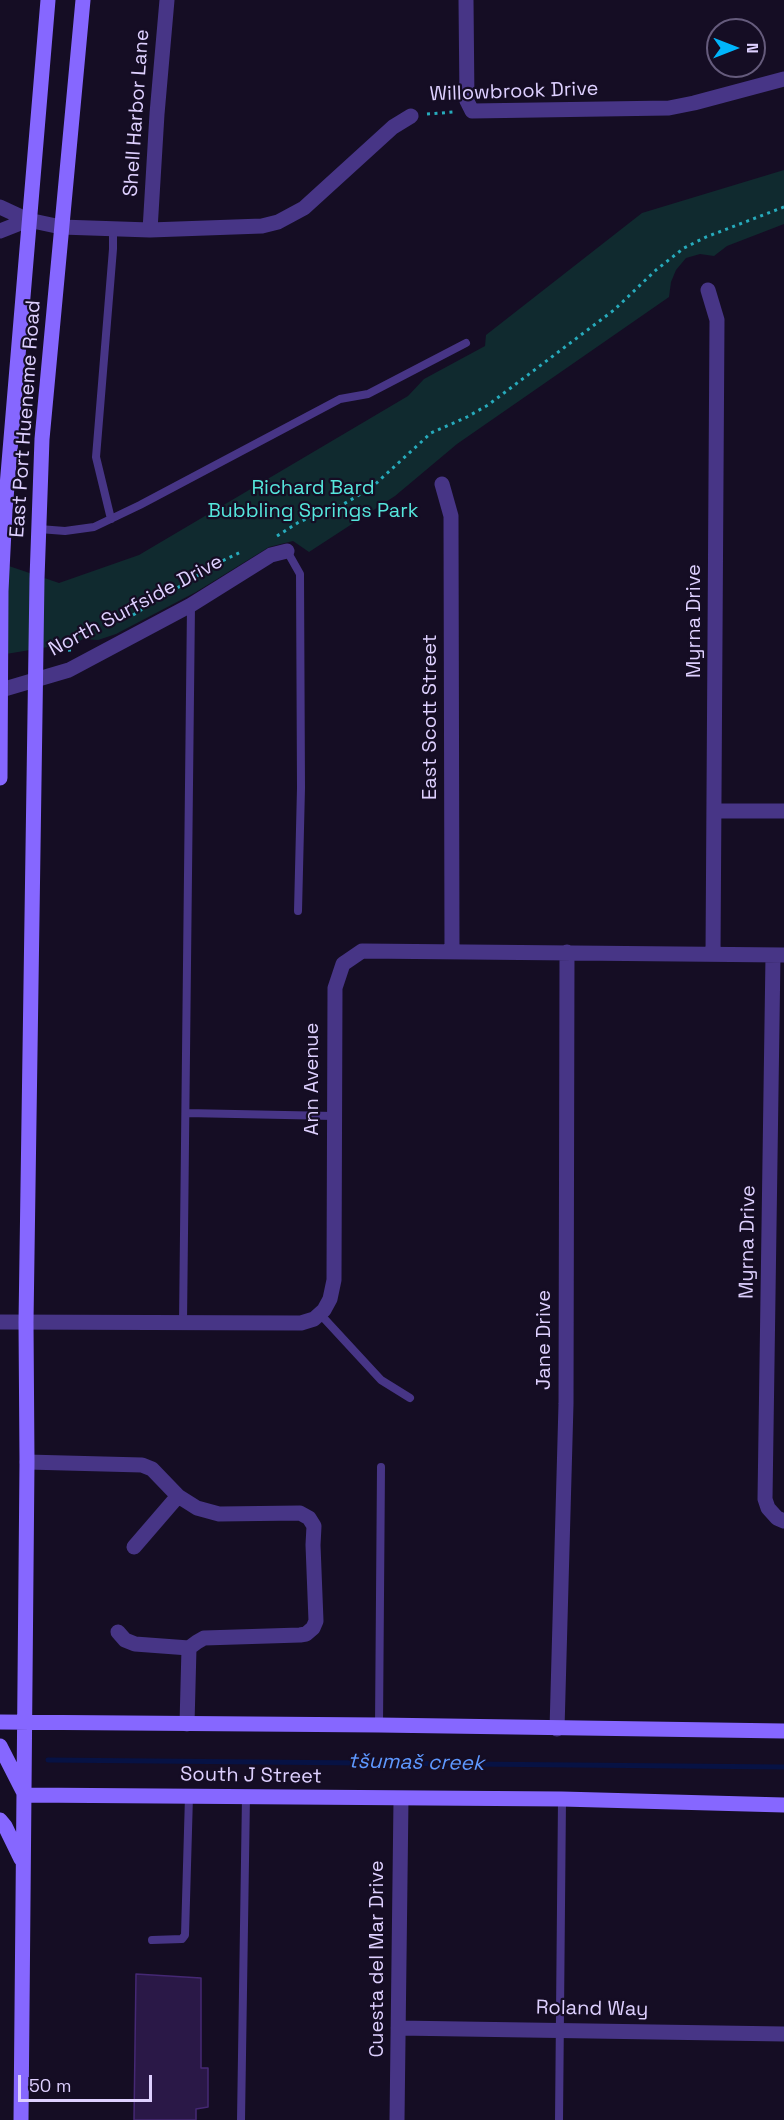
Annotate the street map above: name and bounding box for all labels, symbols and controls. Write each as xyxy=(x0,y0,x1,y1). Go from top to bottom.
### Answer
north arrow xyxy=(706,18,766,78)
street label: Shell Harbor Lane xyxy=(119,28,155,198)
text: N xyxy=(742,43,763,53)
street label: Willowbrook Drive xyxy=(429,77,599,107)
street label: East Port Hueneme Road xyxy=(6,300,46,538)
park label: Richard Bard Bubbling Springs Park xyxy=(207,477,419,524)
street label: North Surfside Drive xyxy=(45,550,227,662)
street label: Myrna Drive xyxy=(683,564,707,678)
street label: East Scott Street xyxy=(419,634,443,800)
street label: Ann Avenue xyxy=(301,1023,325,1135)
street label: Myrna Drive xyxy=(735,1185,761,1299)
street label: Jane Drive xyxy=(533,1290,557,1390)
water label: tšumaš creek xyxy=(348,1749,484,1777)
street label: South J Street xyxy=(180,1763,322,1789)
street label: Cuesta del Mar Drive xyxy=(366,1860,390,2058)
street label: Roland Way xyxy=(536,1996,648,2022)
scale bar xyxy=(21,2063,154,2101)
text: 50 m xyxy=(29,2074,71,2097)

